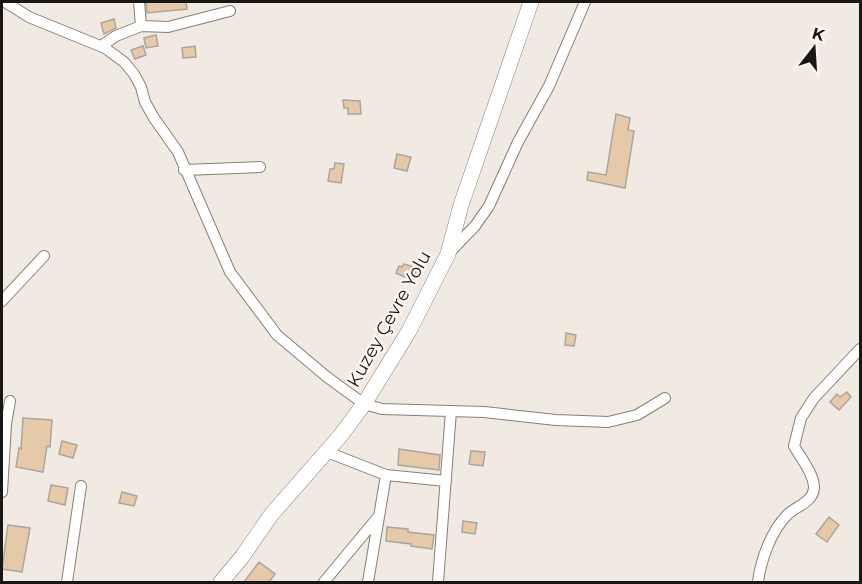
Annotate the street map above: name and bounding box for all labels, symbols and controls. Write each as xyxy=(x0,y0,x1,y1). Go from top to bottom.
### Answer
north arrow xyxy=(784,18,844,78)
text: K xyxy=(810,23,828,45)
street label: Kuzey Çevre Yolu xyxy=(342,247,436,391)

